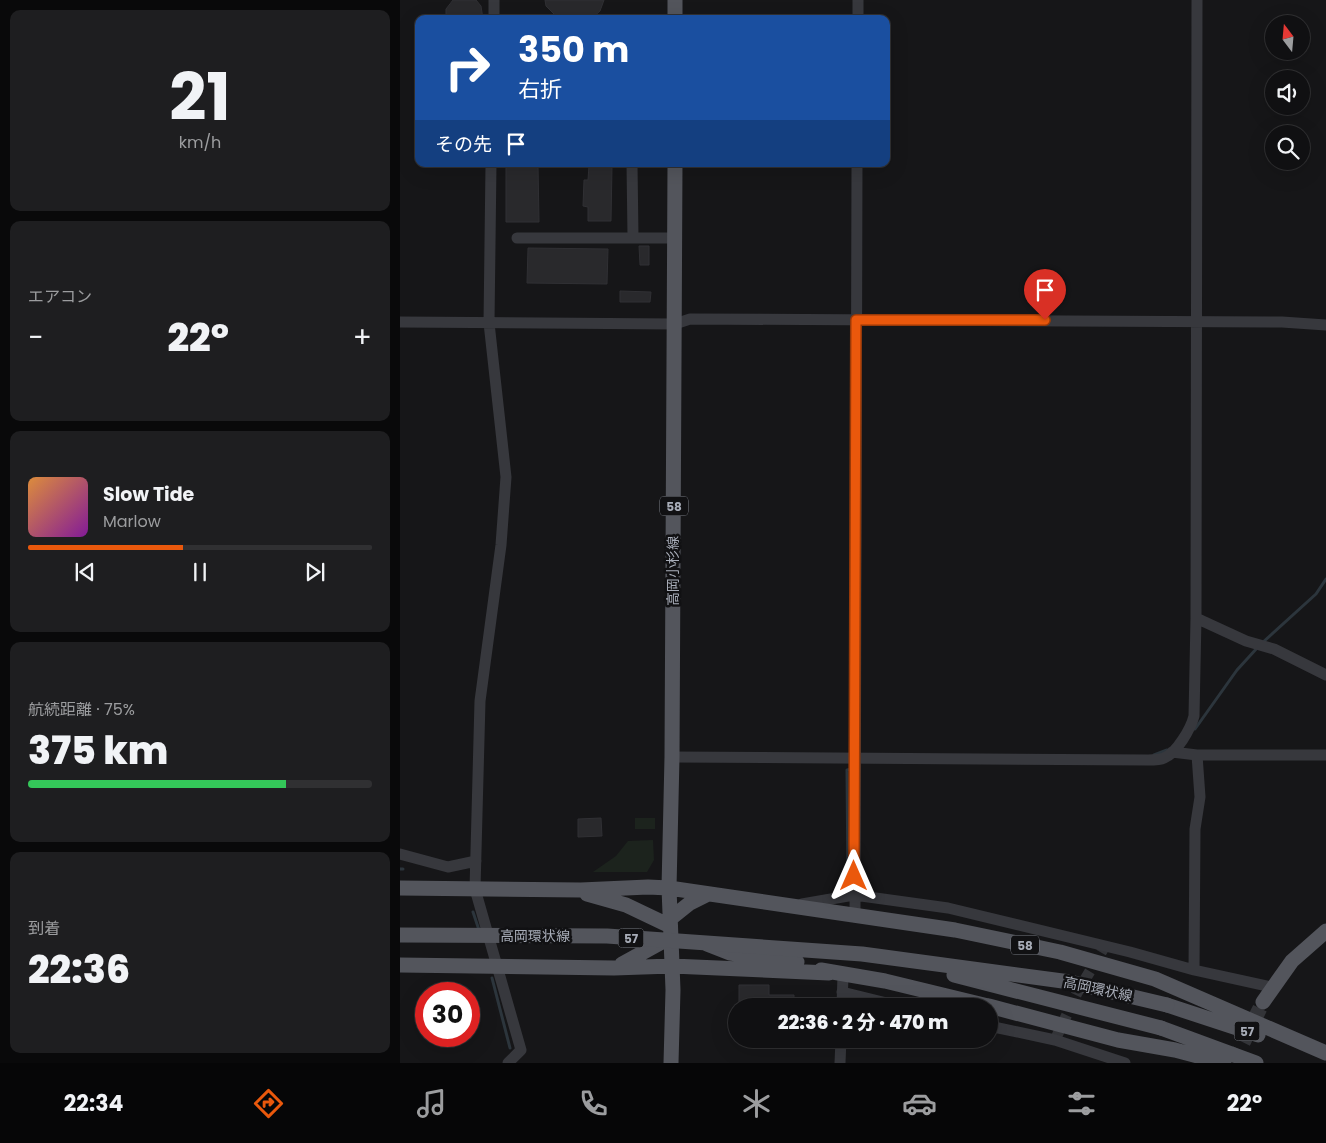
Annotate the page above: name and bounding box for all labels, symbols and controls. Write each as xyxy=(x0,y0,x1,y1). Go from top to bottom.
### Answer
north arrow xyxy=(1265,15,1310,60)
map controls xyxy=(1265,15,1310,170)
text: 350 m xyxy=(518,25,629,74)
icon: right xyxy=(435,35,500,100)
text: 21 xyxy=(169,52,231,143)
button: sound xyxy=(1265,70,1310,115)
text: 右折 xyxy=(518,74,562,105)
button: search xyxy=(1265,125,1310,170)
icon: arrive xyxy=(502,130,530,158)
text: km/h xyxy=(179,131,221,154)
text: その先 xyxy=(435,131,492,158)
pin xyxy=(1024,269,1066,320)
icon: arrive xyxy=(1031,276,1059,304)
text: エアコン xyxy=(28,285,92,308)
text: 22° xyxy=(167,311,229,364)
text: − xyxy=(28,318,43,357)
text: + xyxy=(353,318,372,357)
text: Slow Tide xyxy=(103,481,194,508)
road number: 58 xyxy=(660,496,688,516)
text: Marlow xyxy=(103,510,161,533)
street label: 高岡小杉線 xyxy=(663,536,683,606)
icon: previous xyxy=(71,558,99,586)
icon: pause xyxy=(186,558,214,586)
icon: next xyxy=(301,558,329,586)
text: 航続距離 · 75% xyxy=(28,698,135,721)
text: 375 km xyxy=(28,724,168,777)
position arrow xyxy=(827,849,879,901)
text: 到着 xyxy=(28,917,60,940)
street label: 高岡環状線 xyxy=(500,926,570,946)
road number: 57 xyxy=(618,928,644,948)
road number: 58 xyxy=(1011,936,1039,954)
text: 22:36 xyxy=(28,943,130,996)
street label: 高岡環状線 xyxy=(1062,972,1134,1006)
speed limit sign: 30 xyxy=(415,982,480,1047)
text: 22:36 · 2 分 · 470 m xyxy=(778,1009,948,1036)
road number: 57 xyxy=(1234,1021,1260,1040)
icon: directions xyxy=(251,1086,286,1121)
icon: music xyxy=(414,1086,449,1121)
icon: phone xyxy=(576,1086,611,1121)
icon: climate xyxy=(739,1086,774,1121)
icon: car xyxy=(902,1086,937,1121)
icon: filters xyxy=(1064,1086,1099,1121)
text: 22:34 xyxy=(64,1088,123,1119)
text: 22° xyxy=(1227,1088,1262,1119)

